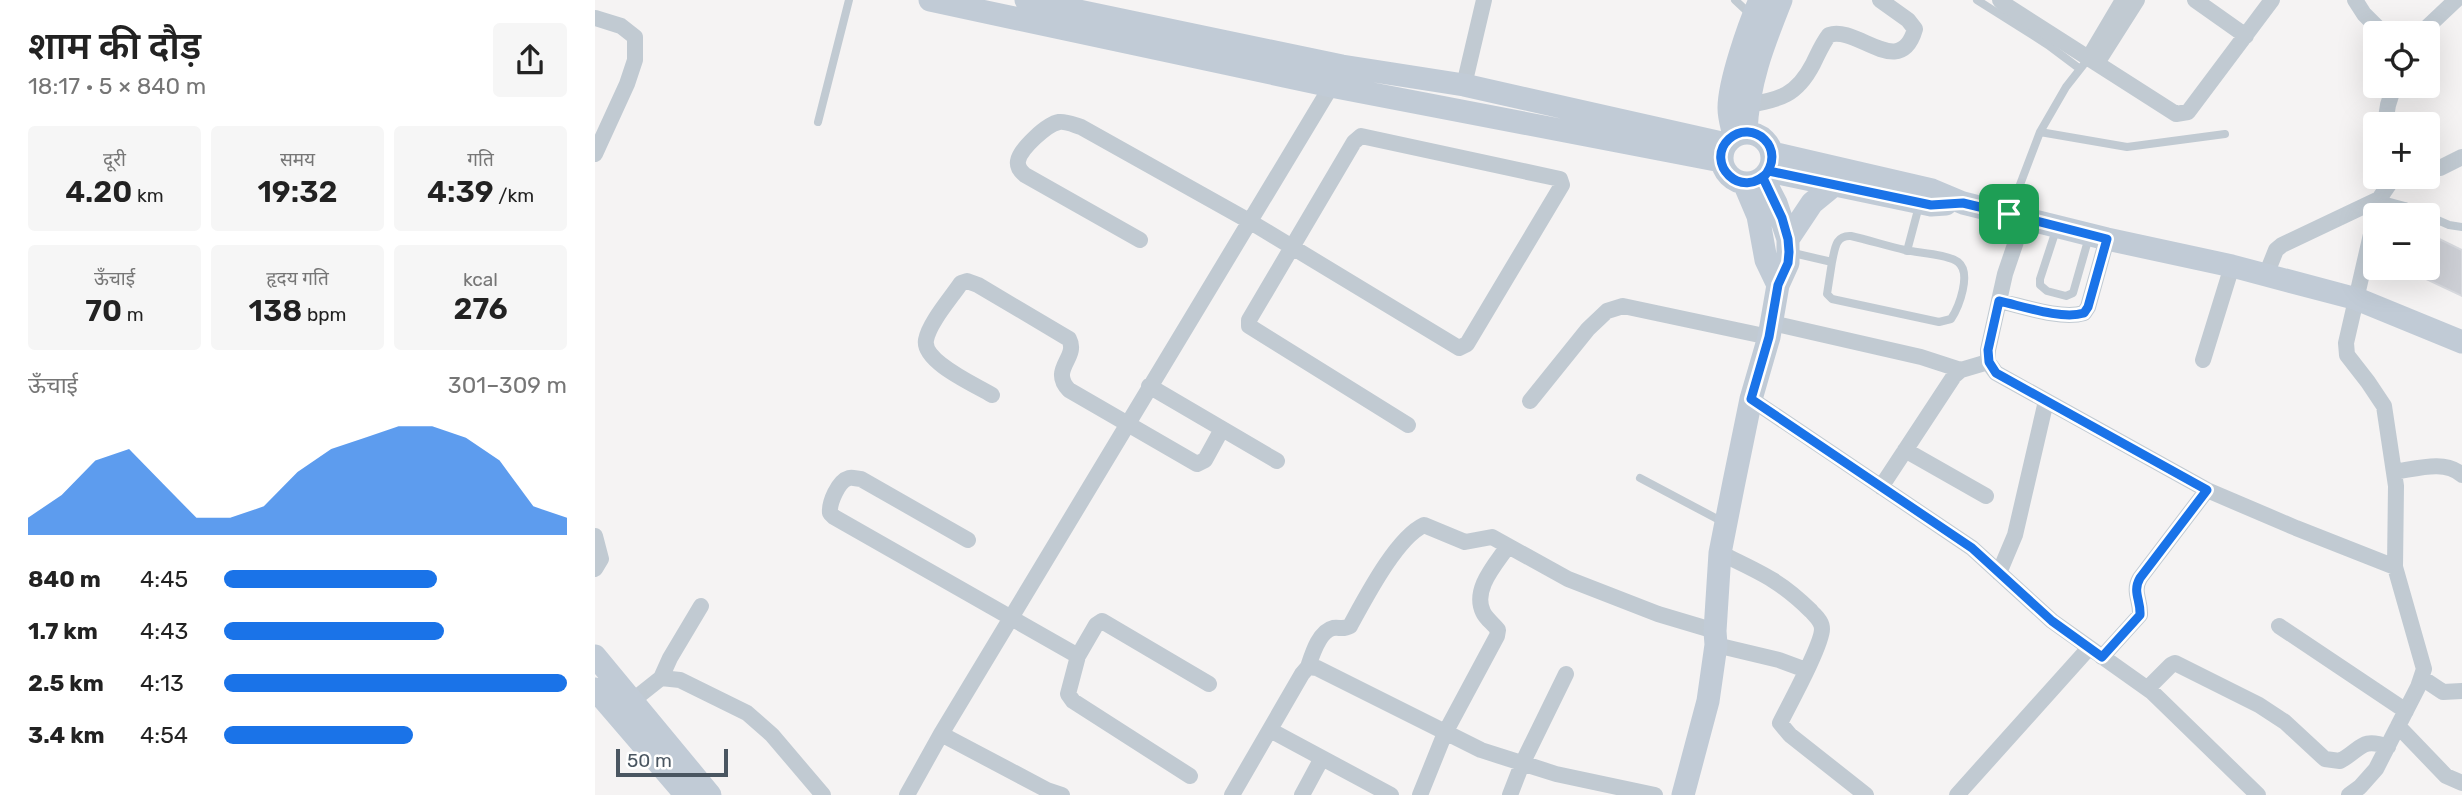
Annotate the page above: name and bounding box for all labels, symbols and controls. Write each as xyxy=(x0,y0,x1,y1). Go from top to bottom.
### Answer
map controls xyxy=(2363,21,2440,280)
button: locate xyxy=(2363,21,2440,98)
text: शाम की दौड़ xyxy=(28,23,201,69)
button: share xyxy=(493,23,567,97)
text: 18:17 · 5 × 840 m xyxy=(28,72,206,100)
button: + xyxy=(2363,112,2440,189)
text: दूरी xyxy=(103,148,126,171)
text: समय xyxy=(280,148,315,171)
text: गति xyxy=(467,148,494,171)
text: 4.20 xyxy=(65,174,132,210)
text: 19:32 xyxy=(257,174,338,210)
text: 4:39 xyxy=(427,174,494,210)
text: km xyxy=(132,184,164,207)
text: /km xyxy=(494,184,534,207)
pin xyxy=(1979,184,2039,244)
icon: arrive xyxy=(1990,195,2028,233)
button: − xyxy=(2363,203,2440,280)
text: ऊँचाई xyxy=(94,267,135,290)
text: हृदय गति xyxy=(266,267,329,290)
text: kcal xyxy=(463,268,498,291)
text: 276 xyxy=(453,291,508,327)
text: 70 xyxy=(85,293,122,329)
text: 138 xyxy=(249,293,302,329)
text: m xyxy=(122,303,144,326)
text: bpm xyxy=(302,303,346,326)
text: ऊँचाई xyxy=(28,371,78,399)
text: 301–309 m xyxy=(448,371,567,399)
text: 840 m xyxy=(28,565,101,593)
text: 4:45 xyxy=(140,565,188,593)
text: 1.7 km xyxy=(28,617,98,645)
text: 4:43 xyxy=(140,617,188,645)
text: 2.5 km xyxy=(28,669,104,697)
text: 4:13 xyxy=(140,669,184,697)
text: 3.4 km xyxy=(28,721,105,749)
text: 4:54 xyxy=(140,721,188,749)
scale bar xyxy=(616,746,728,778)
text: 50 m xyxy=(627,749,672,772)

